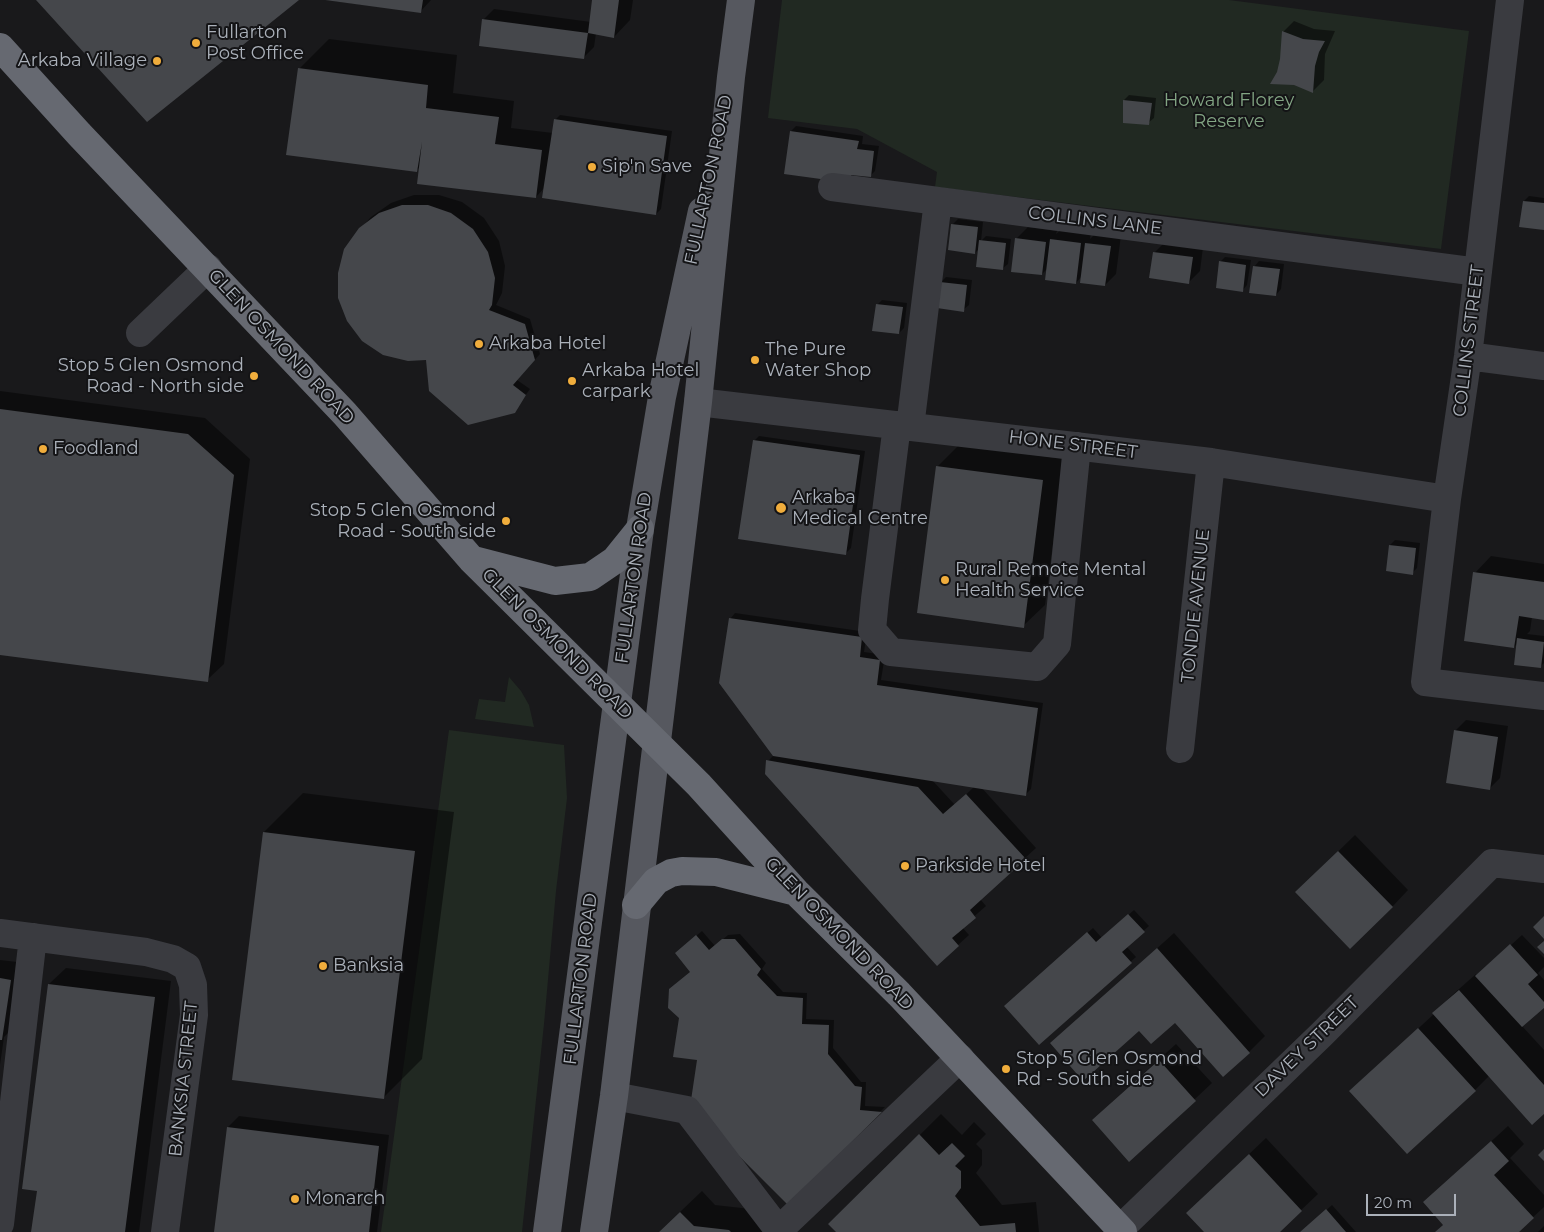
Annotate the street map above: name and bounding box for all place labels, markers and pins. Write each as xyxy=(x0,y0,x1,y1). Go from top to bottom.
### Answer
place label: Fullarton Post Office xyxy=(206,22,304,64)
marker: Fullarton Post Office xyxy=(190,37,202,49)
place label: Arkaba Village xyxy=(18,50,147,72)
marker: Arkaba Village xyxy=(151,55,163,67)
place label: Sip'n Save xyxy=(602,156,692,178)
marker: Sip'n Save xyxy=(586,161,598,173)
place label: Arkaba Hotel xyxy=(489,333,606,355)
marker: Arkaba Hotel xyxy=(473,338,485,350)
place label: The Pure Water Shop xyxy=(765,339,871,382)
marker: The Pure Water Shop xyxy=(749,354,761,366)
place label: Stop 5 Glen Osmond Road - North side xyxy=(58,355,244,398)
place label: Arkaba Hotel carpark xyxy=(582,360,699,402)
marker: Stop 5 Glen Osmond Road - North side xyxy=(248,370,260,382)
marker: Arkaba Hotel carpark xyxy=(566,375,578,387)
place label: Foodland xyxy=(53,438,139,460)
marker: Foodland xyxy=(37,443,49,455)
place label: Arkaba Medical Centre xyxy=(792,487,928,530)
place label: Stop 5 Glen Osmond Road - South side xyxy=(310,500,496,542)
marker: Arkaba Medical Centre xyxy=(774,501,788,515)
marker: Stop 5 Glen Osmond Road - South side xyxy=(500,515,512,527)
place label: Rural Remote Mental Health Service xyxy=(955,559,1146,602)
marker: Rural Remote Mental Health Service xyxy=(939,574,951,586)
place label: Parkside Hotel xyxy=(915,855,1046,877)
marker: Parkside Hotel xyxy=(899,860,911,872)
place label: Banksia xyxy=(333,955,404,977)
marker: Banksia xyxy=(317,960,329,972)
place label: Stop 5 Glen Osmond Rd - South side xyxy=(1016,1048,1202,1090)
marker: Stop 5 Glen Osmond Rd - South side xyxy=(1000,1063,1012,1075)
place label: Monarch xyxy=(305,1188,385,1210)
marker: Monarch xyxy=(289,1193,301,1205)

